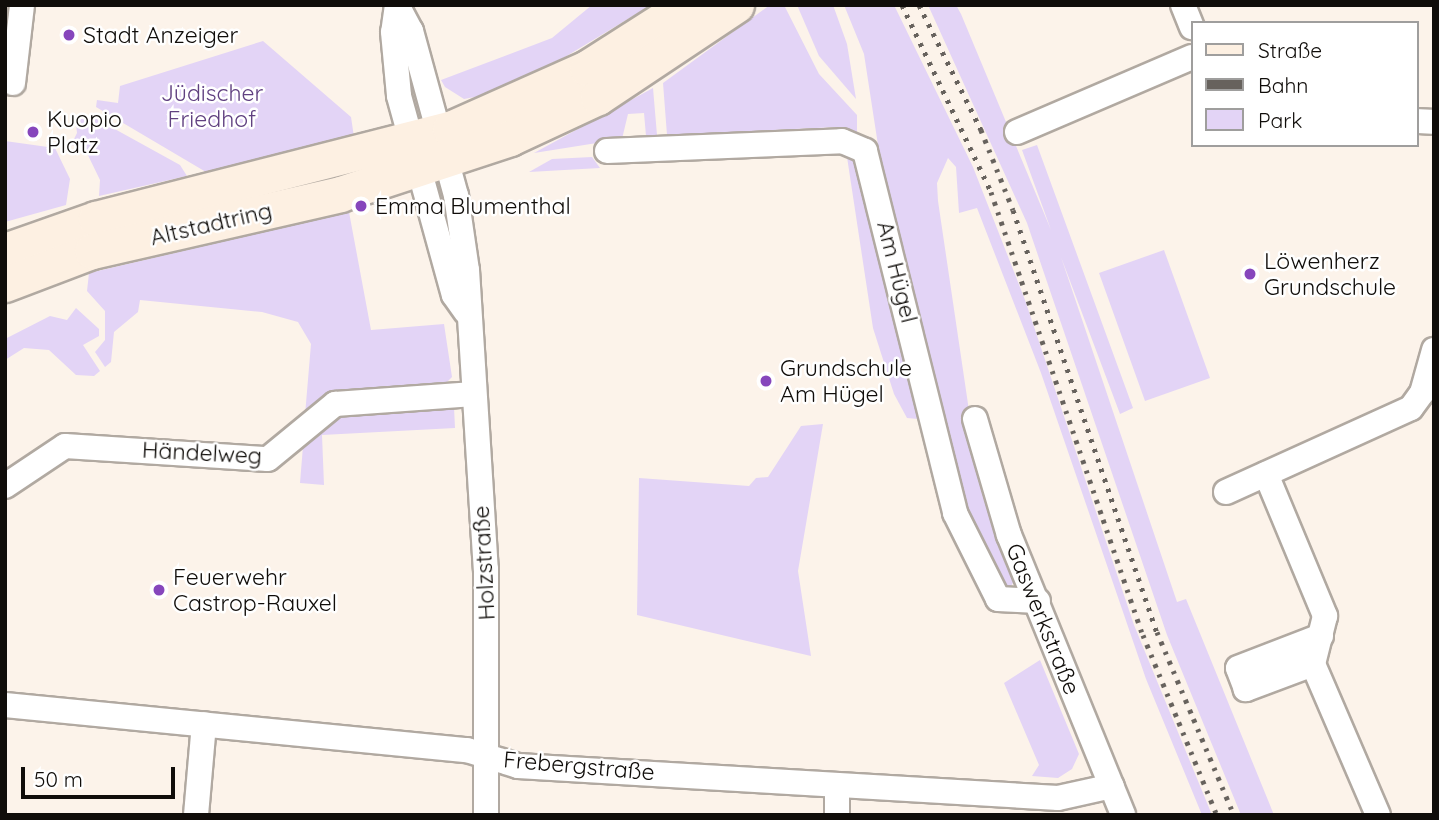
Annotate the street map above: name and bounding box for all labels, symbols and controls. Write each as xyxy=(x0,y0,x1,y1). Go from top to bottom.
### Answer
place label: Stadt Anzeiger xyxy=(83,21,238,49)
legend xyxy=(1190,21,1418,147)
marker: Stadt Anzeiger xyxy=(61,27,77,43)
text: Straße xyxy=(1258,37,1322,63)
text: Bahn xyxy=(1258,72,1308,98)
park label: Jüdischer Friedhof xyxy=(161,79,263,133)
place label: Kuopio Platz xyxy=(47,105,122,159)
text: Park xyxy=(1258,107,1302,133)
marker: Kuopio Platz xyxy=(25,124,41,140)
place label: Emma Blumenthal xyxy=(375,192,571,220)
street label: Altstadtring xyxy=(147,197,275,251)
marker: Emma Blumenthal xyxy=(353,198,369,214)
street label: Am Hügel xyxy=(871,218,923,326)
place label: Löwenherz Grundschule xyxy=(1264,247,1396,301)
marker: Löwenherz Grundschule xyxy=(1242,266,1258,282)
place label: Grundschule Am Hügel xyxy=(780,354,912,408)
marker: Grundschule Am Hügel xyxy=(758,373,774,389)
street label: Händelweg xyxy=(141,436,263,470)
street label: Holzstraße xyxy=(467,505,501,621)
street label: Gaswerkstraße xyxy=(1000,539,1086,699)
place label: Feuerwehr Castrop-Rauxel xyxy=(173,563,337,617)
marker: Feuerwehr Castrop-Rauxel xyxy=(151,582,167,598)
street label: Frebergstraße xyxy=(502,746,656,786)
scale bar xyxy=(24,754,178,798)
text: 50 m xyxy=(34,766,83,792)

